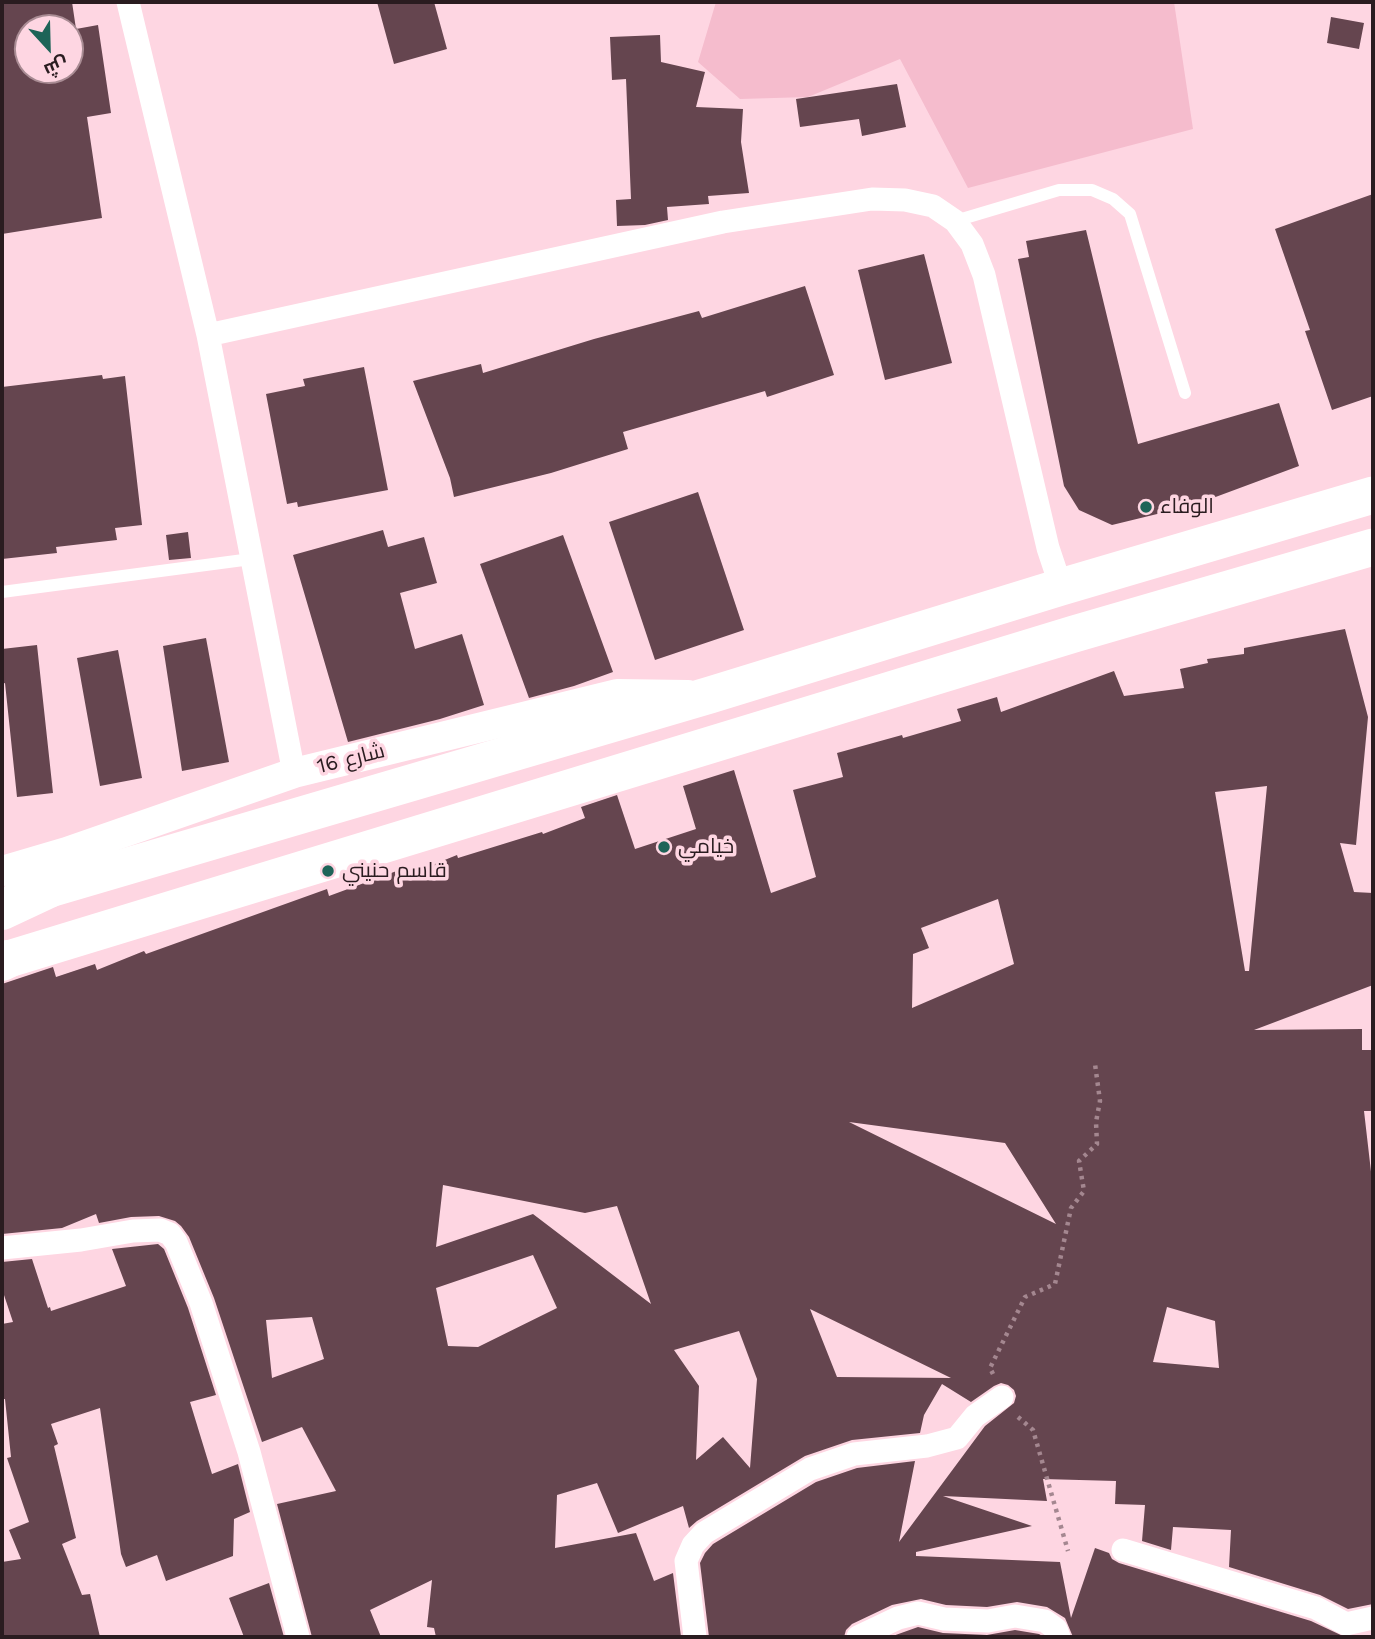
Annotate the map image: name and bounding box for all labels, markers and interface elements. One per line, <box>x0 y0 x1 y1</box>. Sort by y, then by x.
north arrow <box>14 14 84 84</box>
text: ش <box>41 52 72 82</box>
place label: الوفاء <box>1160 494 1214 520</box>
marker: الوفاء <box>1138 499 1154 515</box>
street label: شارع 16 <box>315 738 387 780</box>
place label: خيامي <box>678 834 734 860</box>
marker: خيامي <box>656 839 672 855</box>
place label: قاسم حنيني <box>342 858 447 884</box>
marker: قاسم حنيني <box>320 863 336 879</box>

